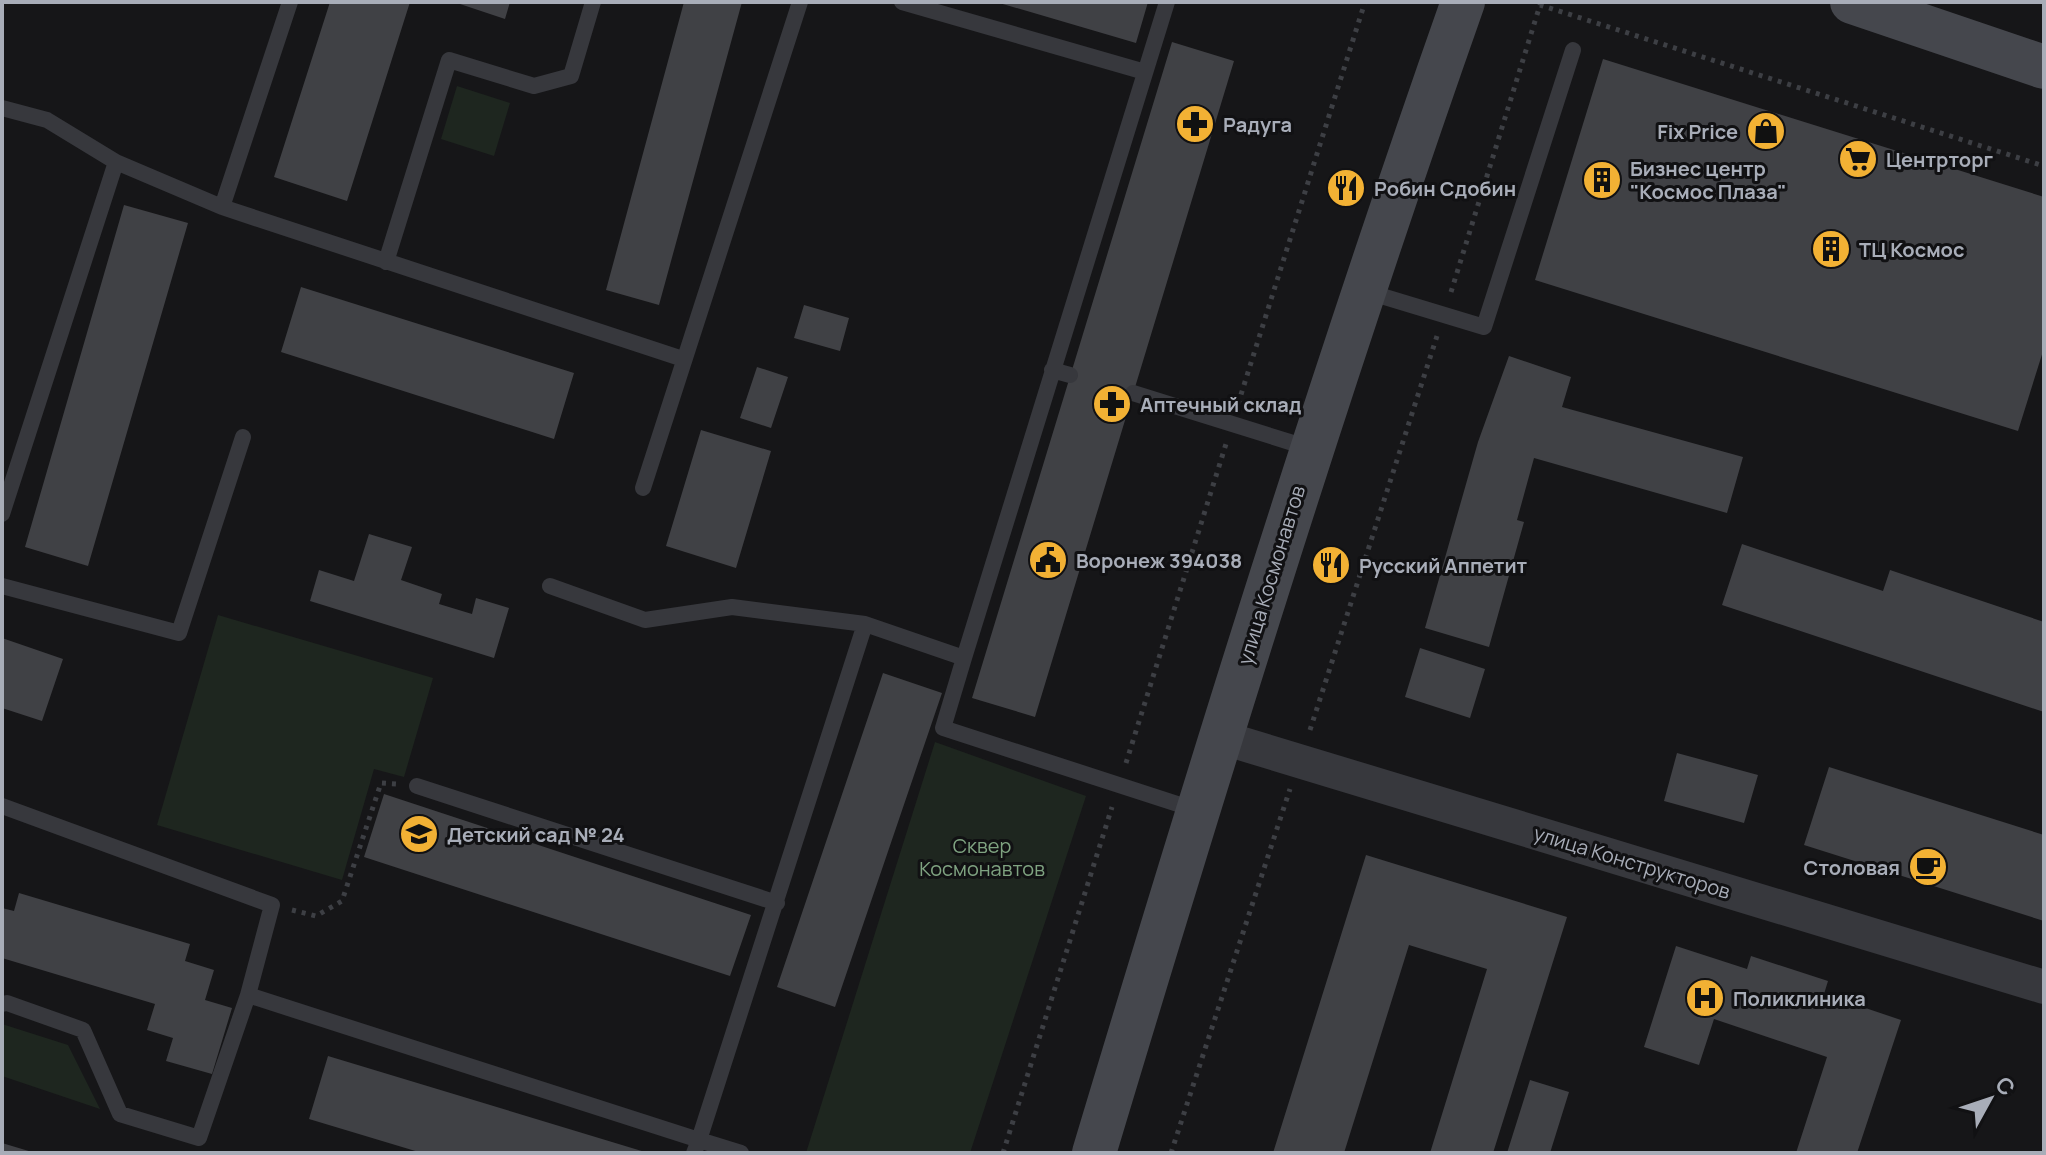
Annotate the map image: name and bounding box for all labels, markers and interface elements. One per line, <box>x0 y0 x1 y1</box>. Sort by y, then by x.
pharmacy icon: Радуга <box>1174 103 1216 145</box>
shop icon: Fix Price <box>1745 110 1787 152</box>
place label: Радуга <box>1223 111 1292 138</box>
place label: Fix Price <box>1657 118 1738 145</box>
supermarket icon: Центрторг <box>1837 138 1879 180</box>
place label: Центрторг <box>1886 146 1994 173</box>
place label: Бизнес центр "Космос Плаза" <box>1630 155 1787 205</box>
building icon: Бизнес центр "Космос Плаза" <box>1581 159 1623 201</box>
restaurant icon: Робин Сдобин <box>1325 167 1367 209</box>
place label: Робин Сдобин <box>1374 175 1516 202</box>
building icon: ТЦ Космос <box>1810 228 1852 270</box>
place label: ТЦ Космос <box>1859 236 1965 263</box>
pharmacy icon: Аптечный склад <box>1091 383 1133 425</box>
place label: Аптечный склад <box>1140 391 1302 418</box>
street label: улица Космонавтов <box>1231 482 1311 668</box>
public building icon: Воронеж 394038 <box>1027 539 1069 581</box>
restaurant icon: Русский Аппетит <box>1310 544 1352 586</box>
place label: Воронеж 394038 <box>1076 547 1242 574</box>
place label: Русский Аппетит <box>1359 552 1528 579</box>
school or university icon: Детский сад № 24 <box>398 813 440 855</box>
street label: улица Конструкторов <box>1530 819 1734 905</box>
place label: Детский сад № 24 <box>447 821 625 848</box>
park label: Сквер Космонавтов <box>919 832 1045 882</box>
cafe icon: Столовая <box>1907 846 1949 888</box>
place label: Столовая <box>1804 854 1900 881</box>
hospital icon: Поликлиника <box>1684 977 1726 1019</box>
place label: Поликлиника <box>1733 985 1866 1012</box>
north arrow <box>1950 1059 2030 1139</box>
text: С <box>1989 1070 2022 1102</box>

